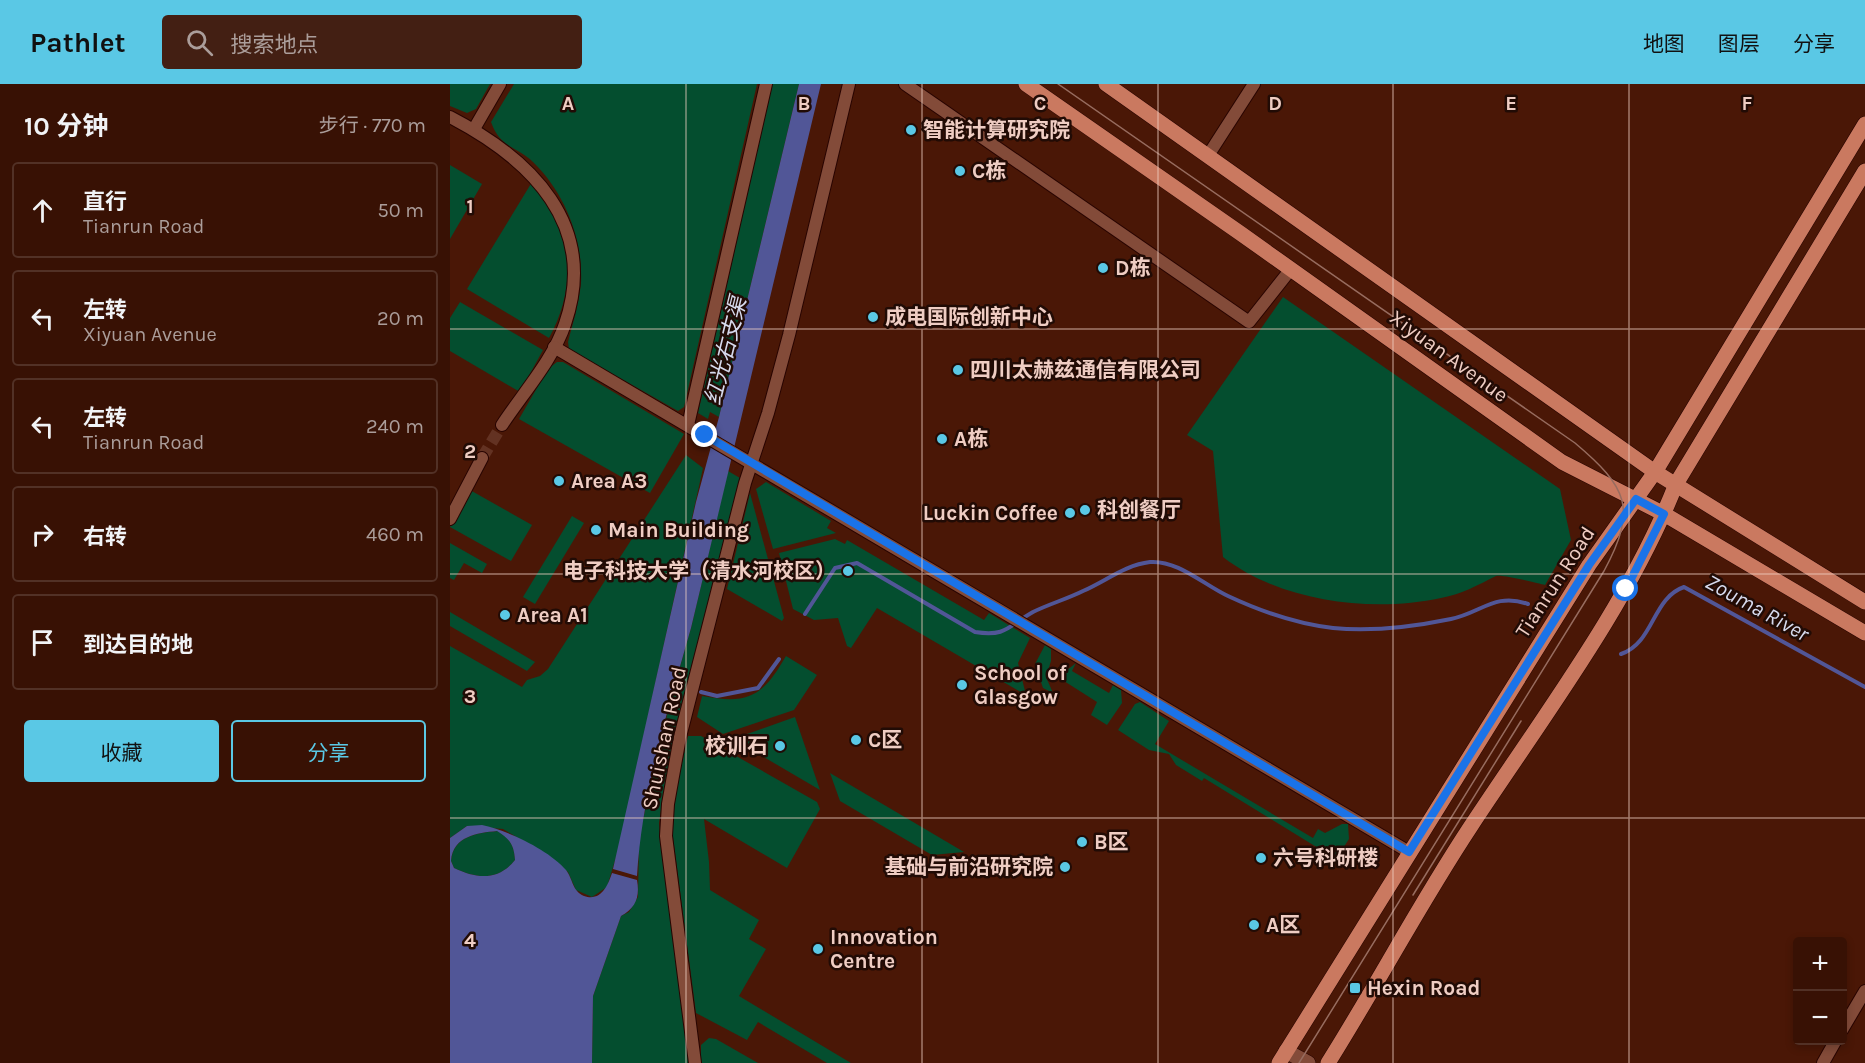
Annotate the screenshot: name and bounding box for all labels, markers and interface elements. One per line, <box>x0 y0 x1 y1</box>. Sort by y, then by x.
search box <box>162 15 582 69</box>
text: Pathlet <box>30 26 126 59</box>
icon: search <box>183 26 216 59</box>
text: 搜索地点 <box>231 32 319 58</box>
text: 地图 <box>1643 32 1685 56</box>
text: 图层 <box>1718 32 1760 56</box>
text: 分享 <box>1793 32 1835 56</box>
text: A <box>562 92 575 115</box>
text: B <box>798 92 810 115</box>
text: C <box>1034 92 1046 115</box>
text: D <box>1268 92 1282 115</box>
text: E <box>1505 92 1517 115</box>
text: F <box>1742 92 1753 115</box>
text: 10 分钟 <box>24 111 108 142</box>
text: 步行 · 770 m <box>319 114 426 137</box>
place label: 智能计算研究院 <box>923 118 1070 142</box>
marker: 智能计算研究院 <box>904 123 918 137</box>
place label: C栋 <box>972 159 1006 183</box>
marker: C栋 <box>953 164 967 178</box>
text: 直行 <box>83 189 127 215</box>
icon: ahead <box>26 194 59 227</box>
text: 1 <box>466 195 474 218</box>
text: 50 m <box>377 199 424 222</box>
text: Tianrun Road <box>83 215 204 238</box>
place label: D栋 <box>1115 256 1150 280</box>
marker: D栋 <box>1096 261 1110 275</box>
water label: 红光右支渠 <box>700 292 753 408</box>
text: 左转 <box>83 297 127 323</box>
icon: left <box>26 302 59 335</box>
place label: 成电国际创新中心 <box>885 305 1053 329</box>
street label: Xiyuan Avenue <box>1385 305 1513 407</box>
text: 20 m <box>377 307 424 330</box>
marker: 成电国际创新中心 <box>866 310 880 324</box>
text: Xiyuan Avenue <box>83 323 217 346</box>
place label: 四川太赫兹通信有限公司 <box>970 358 1201 382</box>
marker: 四川太赫兹通信有限公司 <box>951 363 965 377</box>
text: 左转 <box>83 405 127 431</box>
icon: left <box>26 410 59 443</box>
text: 240 m <box>366 415 424 438</box>
route end <box>691 421 717 447</box>
place label: A栋 <box>954 427 988 451</box>
text: Tianrun Road <box>83 431 204 454</box>
marker: A栋 <box>935 432 949 446</box>
text: 2 <box>464 440 476 463</box>
place label: Area A3 <box>571 469 647 493</box>
marker: Area A3 <box>552 474 566 488</box>
place label: 科创餐厅 <box>1097 498 1181 522</box>
place label: Luckin Coffee <box>923 501 1058 525</box>
marker: 科创餐厅 <box>1078 503 1092 517</box>
marker: Luckin Coffee <box>1063 506 1077 520</box>
icon: right <box>26 518 59 551</box>
place label: Main Building <box>608 518 749 542</box>
street label: Tianrun Road <box>1510 522 1600 642</box>
text: 460 m <box>366 523 424 546</box>
marker: Main Building <box>589 523 603 537</box>
text: 右转 <box>83 524 127 550</box>
place label: 电子科技大学（清水河校区） <box>563 559 836 583</box>
marker: 电子科技大学（清水河校区） <box>841 564 855 578</box>
water label: Zouma River <box>1701 569 1815 648</box>
route start <box>1612 575 1638 601</box>
place label: Area A1 <box>517 603 588 627</box>
marker: Area A1 <box>498 608 512 622</box>
icon: arrive <box>26 626 59 659</box>
text: 到达目的地 <box>83 632 193 658</box>
place label: School of Glasgow <box>974 661 1067 709</box>
street label: Shuishan Road <box>637 664 691 812</box>
marker: School of Glasgow <box>955 678 969 692</box>
text: 3 <box>464 685 476 708</box>
button: 收藏 <box>24 720 219 782</box>
button: 分享 <box>231 720 426 782</box>
place label: C区 <box>868 728 902 752</box>
marker: C区 <box>849 733 863 747</box>
place label: 校训石 <box>705 734 768 758</box>
marker: 校训石 <box>773 739 787 753</box>
place label: B区 <box>1094 830 1129 854</box>
marker: B区 <box>1075 835 1089 849</box>
place label: 六号科研楼 <box>1273 846 1378 870</box>
marker: 六号科研楼 <box>1254 851 1268 865</box>
place label: 基础与前沿研究院 <box>885 855 1053 879</box>
marker: 基础与前沿研究院 <box>1058 860 1072 874</box>
place label: A区 <box>1266 913 1300 937</box>
marker: A区 <box>1247 918 1261 932</box>
place label: Innovation Centre <box>830 925 938 973</box>
text: 4 <box>464 929 476 952</box>
map controls <box>1793 937 1847 1045</box>
button: + <box>1793 937 1847 991</box>
marker: Innovation Centre <box>811 942 825 956</box>
place label: Hexin Road <box>1367 976 1480 1000</box>
marker: Hexin Road <box>1348 981 1362 995</box>
button: − <box>1793 991 1847 1045</box>

